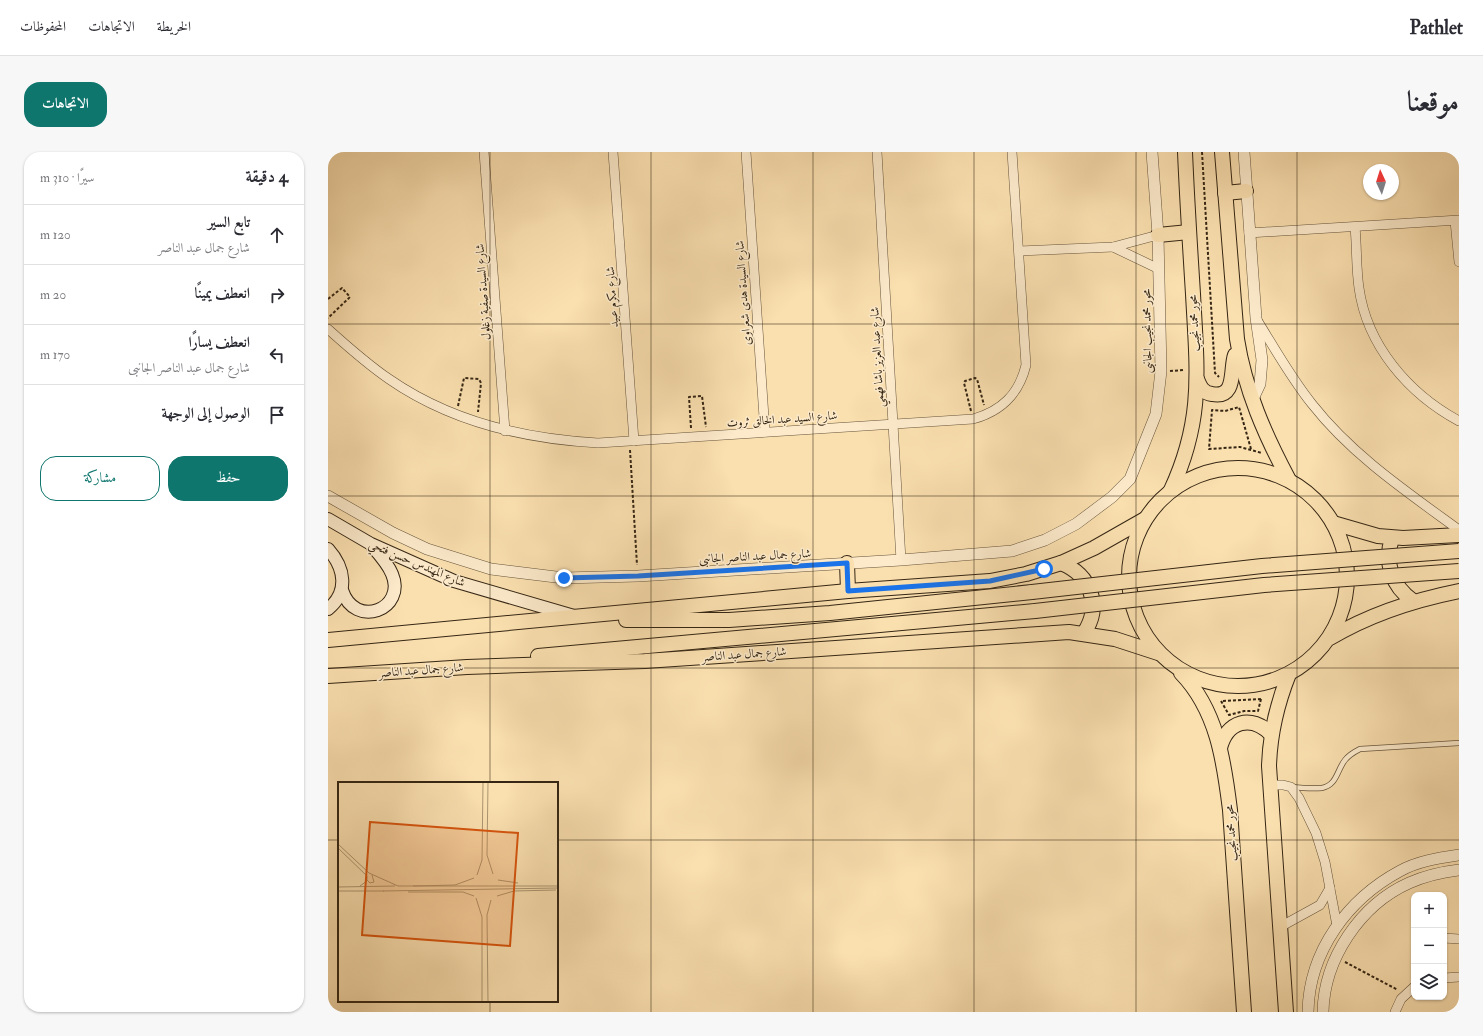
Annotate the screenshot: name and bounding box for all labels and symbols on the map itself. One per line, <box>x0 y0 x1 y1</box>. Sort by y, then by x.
north arrow <box>1363 164 1399 200</box>
street label: شارع السيدة هدى شعراوى <box>732 240 758 346</box>
street label: شارع السيدة صفية زغلول <box>473 243 497 341</box>
street label: شارع مكرم عبيد <box>603 266 625 328</box>
street label: محور محمد نجيب الجانبى <box>1139 288 1157 373</box>
street label: محور محمد نجيب <box>1185 293 1203 352</box>
street label: شارع عبد العزيز باشا فهمي <box>867 306 892 408</box>
street label: شارع السيد عبد الخالق ثروت <box>726 408 838 434</box>
street label: شارع المهندس حسن فتحي <box>365 536 467 594</box>
street label: شارع جمال عبد الناصر الجانبى <box>698 546 812 570</box>
route start <box>1035 560 1053 578</box>
route end <box>555 569 573 587</box>
street label: شارع جمال عبد الناصر <box>699 644 787 668</box>
street label: شارع جمال عبد الناصر <box>376 660 464 684</box>
inset map <box>338 782 558 1002</box>
street label: محور محمد نجيب <box>1222 803 1241 862</box>

